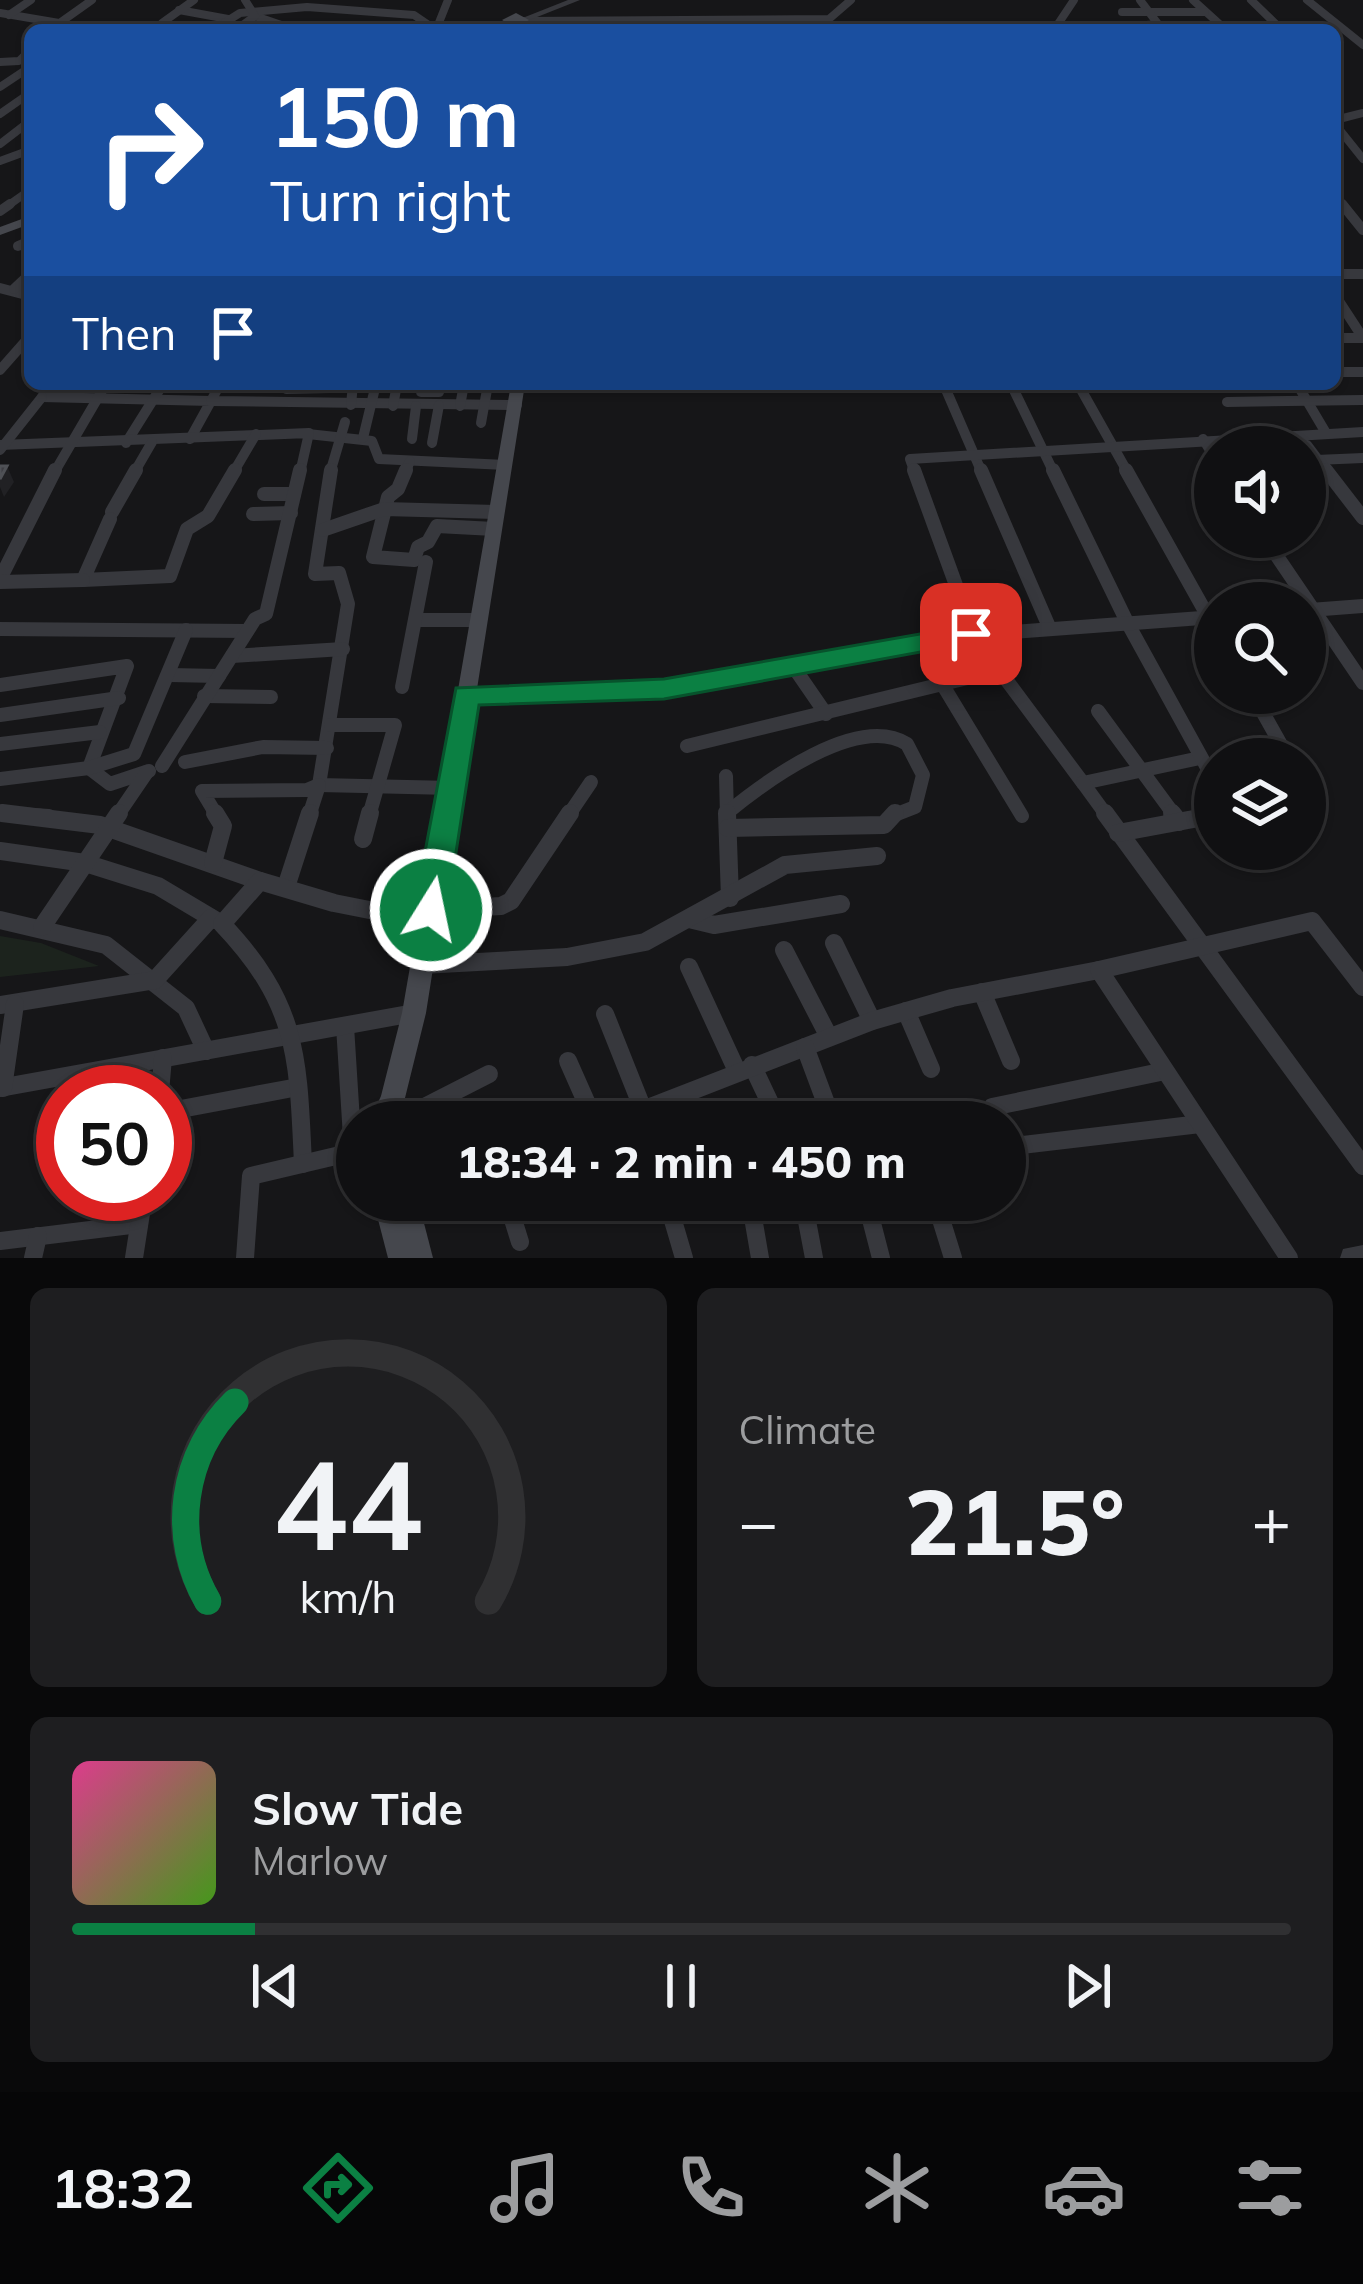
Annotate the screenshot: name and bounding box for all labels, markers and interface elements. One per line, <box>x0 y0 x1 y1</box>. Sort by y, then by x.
text: 150 m <box>270 63 520 168</box>
icon: right <box>72 72 228 228</box>
text: Turn right <box>270 167 511 235</box>
icon: arrive <box>200 300 266 366</box>
text: Then <box>72 305 176 361</box>
map controls <box>1194 426 1326 870</box>
button: sound <box>1194 426 1326 558</box>
button: search <box>1194 582 1326 714</box>
pin <box>920 583 1022 685</box>
icon: arrive <box>938 601 1004 667</box>
button: layers <box>1194 738 1326 870</box>
position arrow <box>368 847 494 973</box>
speed limit sign: 50 <box>36 1065 192 1221</box>
text: 18:34 · 2 min · 450 m <box>456 1133 906 1189</box>
text: Climate <box>739 1405 876 1454</box>
text: 44 <box>273 1425 423 1581</box>
text: 21.5° <box>905 1465 1125 1578</box>
text: − <box>739 1480 778 1563</box>
text: + <box>1251 1480 1291 1563</box>
text: km/h <box>300 1569 397 1623</box>
text: Slow Tide <box>252 1780 463 1836</box>
text: Marlow <box>252 1836 388 1885</box>
icon: previous <box>242 1953 308 2019</box>
icon: pause <box>648 1953 714 2019</box>
icon: next <box>1055 1953 1121 2019</box>
icon: directions <box>296 2146 380 2230</box>
icon: music <box>483 2146 567 2230</box>
icon: phone <box>669 2146 753 2230</box>
icon: climate <box>855 2146 939 2230</box>
icon: car <box>1042 2146 1126 2230</box>
icon: filters <box>1228 2146 1312 2230</box>
text: 18:32 <box>51 2154 194 2222</box>

